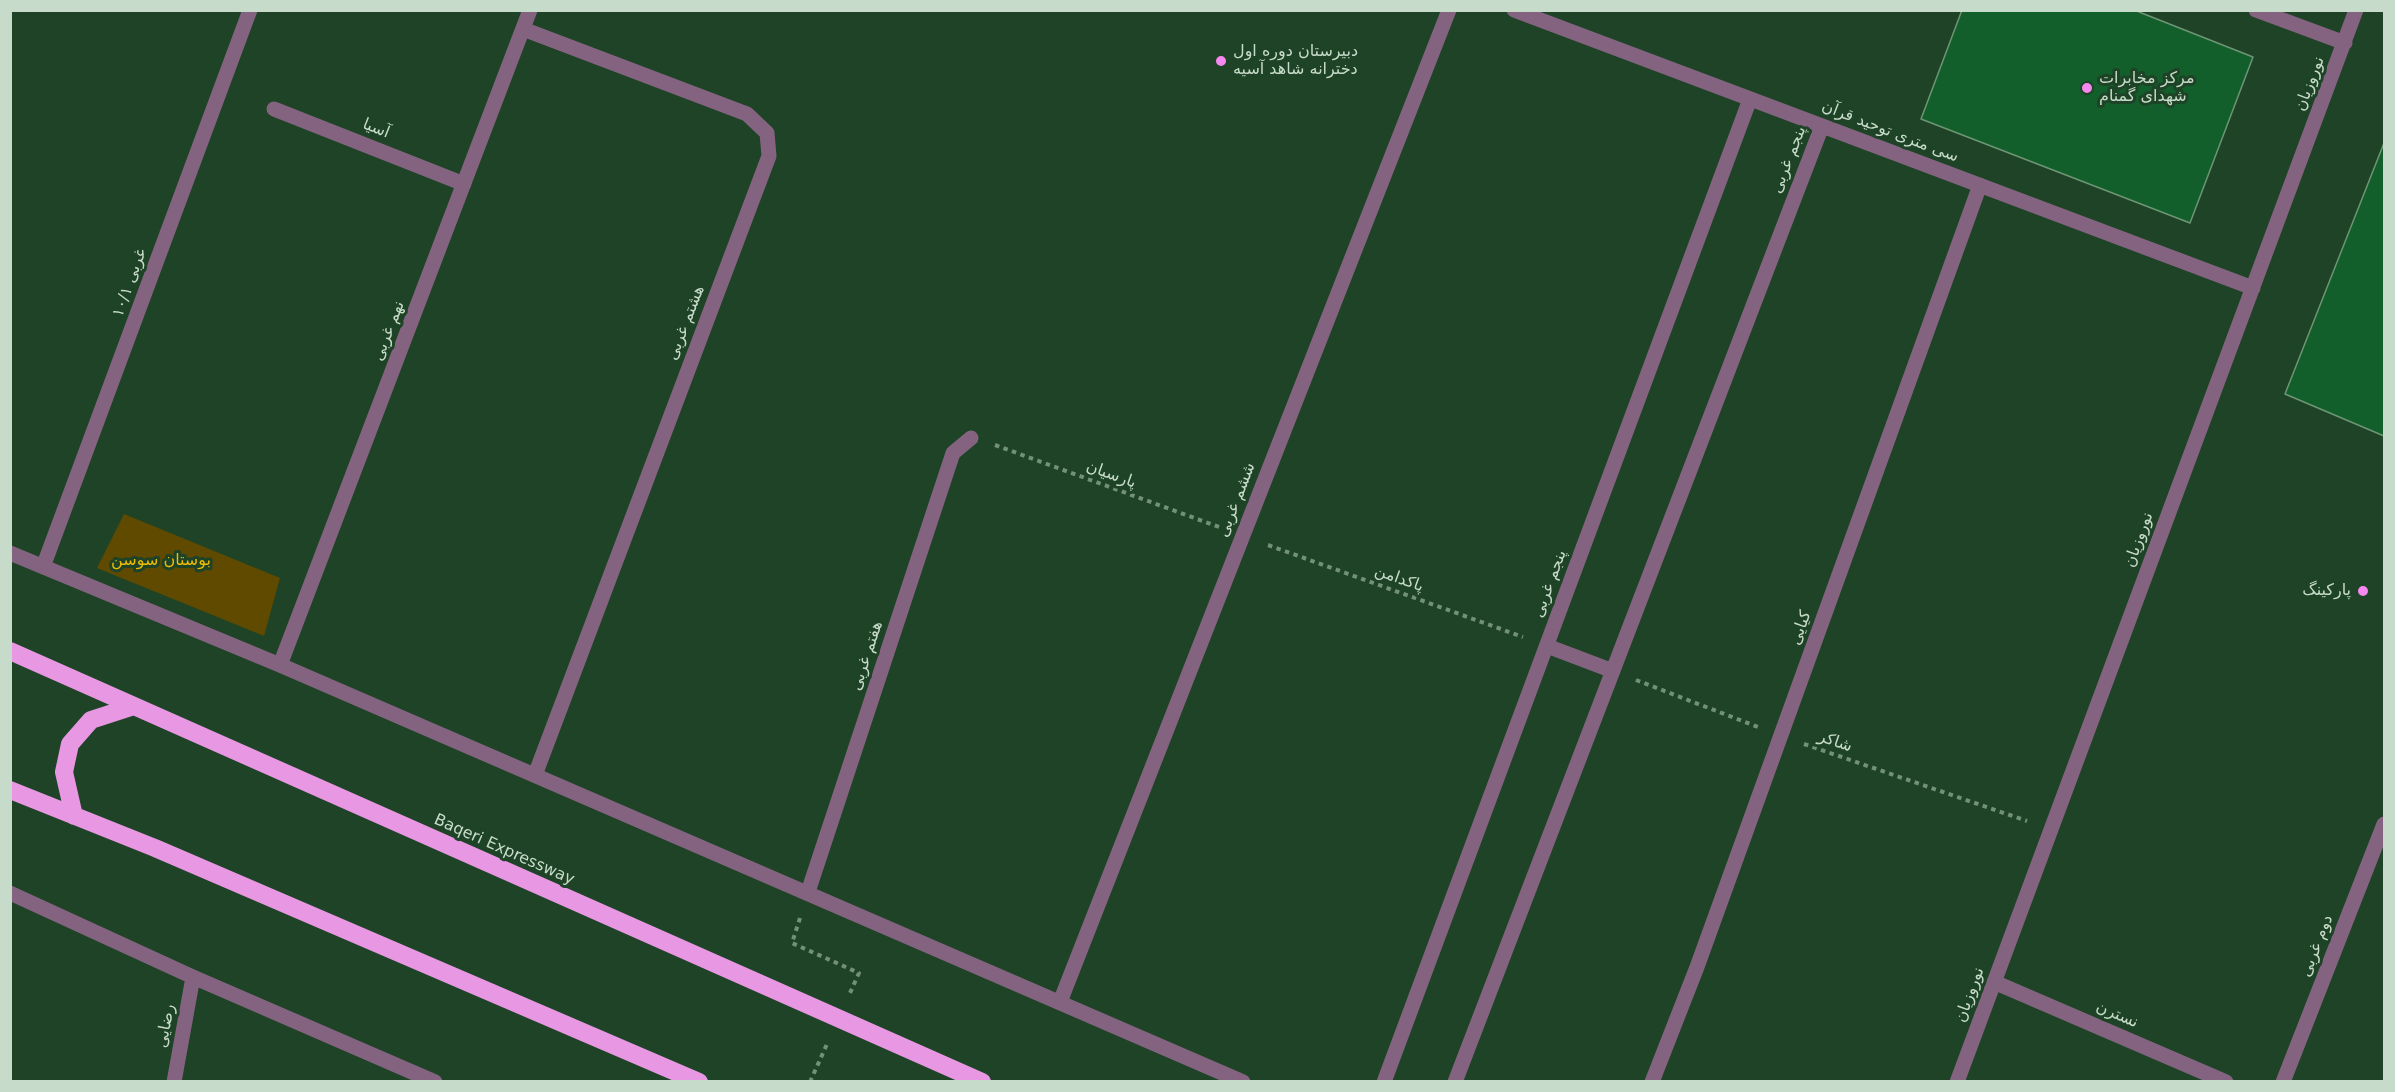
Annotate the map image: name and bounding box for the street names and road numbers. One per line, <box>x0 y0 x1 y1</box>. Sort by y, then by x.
street label: نوروزیان <box>2291 54 2329 114</box>
street label: سی متری توحید قرآن <box>1819 97 1961 167</box>
street label: آسیا <box>360 115 392 143</box>
street label: پنجم غربی <box>1767 124 1811 196</box>
street label: ۱۰/۱ غربی <box>109 246 151 320</box>
street label: هشتم غربی <box>663 283 709 363</box>
street label: نهم غربی <box>369 298 409 364</box>
street label: پارسیان <box>1083 457 1139 493</box>
street label: ششم غربی <box>1214 460 1260 540</box>
street label: نوروزیان <box>2120 510 2158 570</box>
street label: پنجم غربی <box>1529 548 1571 620</box>
street label: پاکدامن <box>1372 561 1426 597</box>
street label: کیایی <box>1786 608 1816 648</box>
street label: هفتم غربی <box>847 619 887 693</box>
street label: شاکر <box>1815 727 1855 757</box>
street label: Baqeri Expressway <box>431 810 577 890</box>
street label: دوم غربی <box>2296 912 2338 980</box>
street label: نوروزیان <box>1951 965 1989 1025</box>
street label: نسترن <box>2093 998 2141 1032</box>
street label: رضایی <box>152 1003 180 1049</box>

